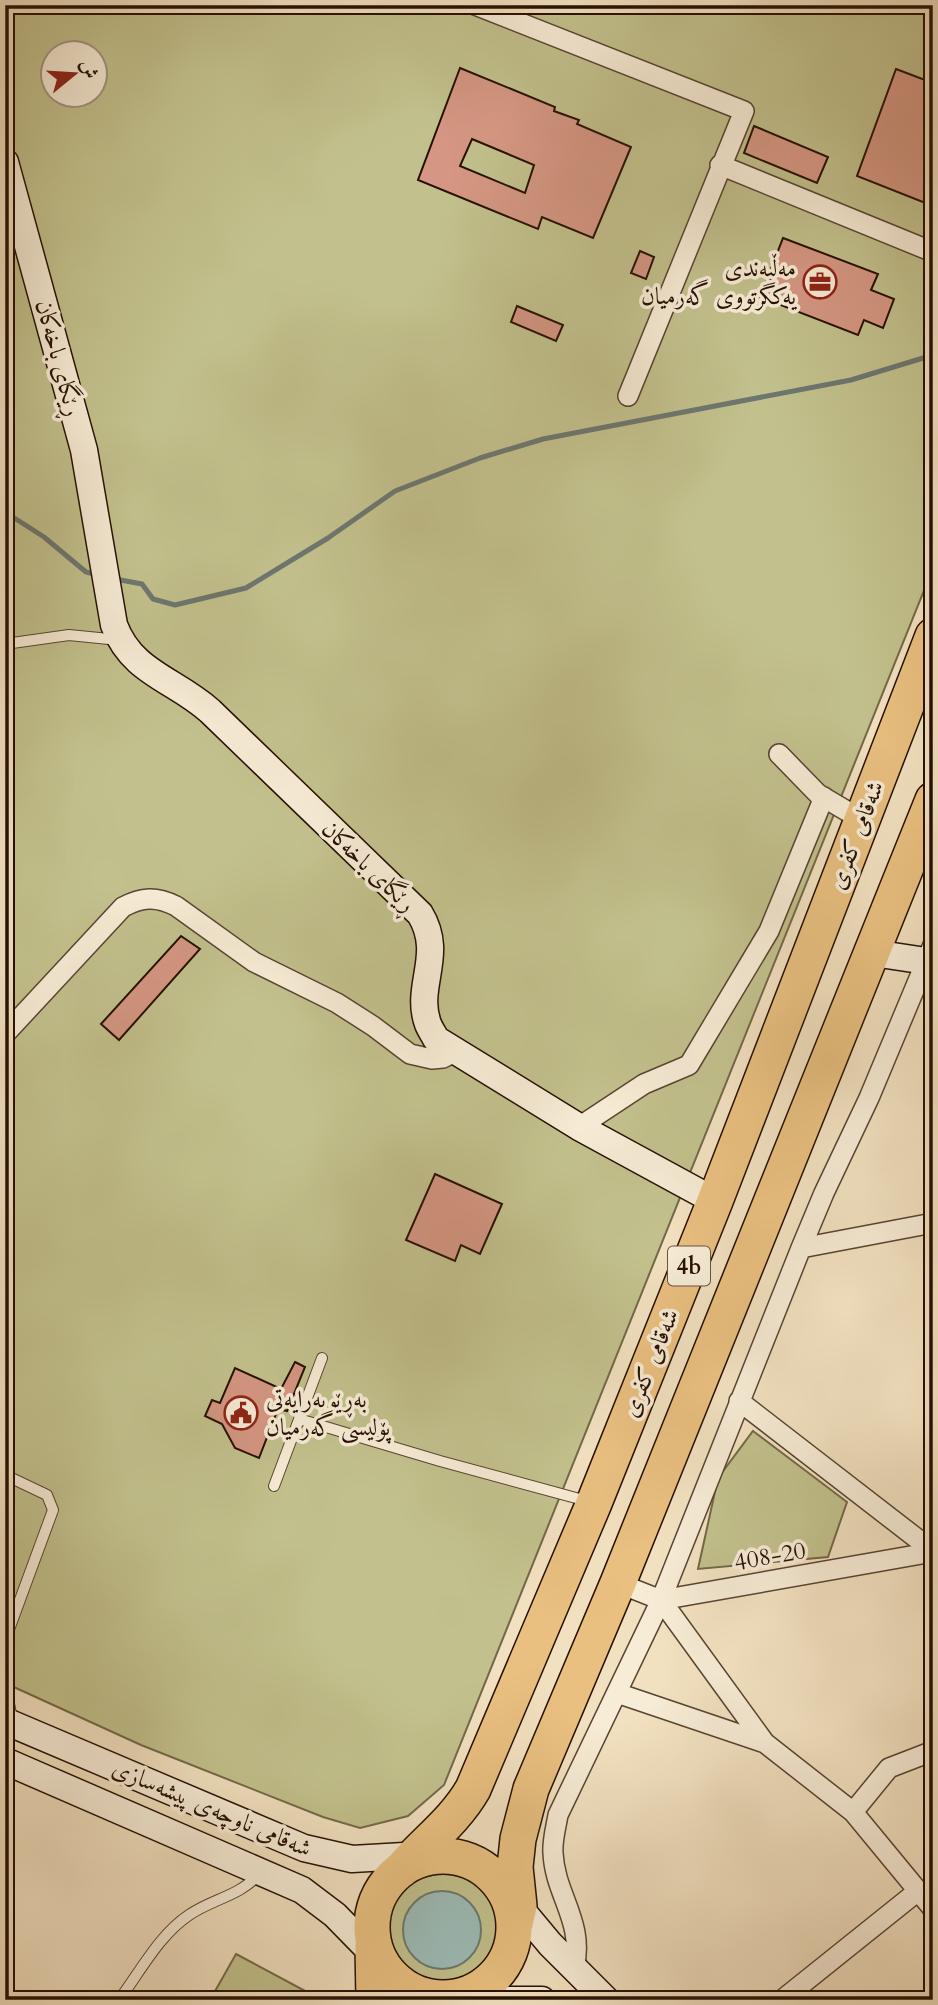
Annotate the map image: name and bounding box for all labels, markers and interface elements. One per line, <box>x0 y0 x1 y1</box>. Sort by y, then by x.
north arrow <box>38 38 108 108</box>
text: ش <box>74 56 104 82</box>
place label: مەڵبەندی یەکگرتووی گەرمیان <box>641 252 797 313</box>
office icon: مەڵبەندی یەکگرتووی گەرمیان <box>801 263 839 301</box>
street label: ڕێگای باخەکان <box>25 296 90 420</box>
street label: شەقامی کفری <box>821 776 892 894</box>
street label: ڕێگای باخەکان <box>313 813 423 921</box>
road number: 4b <box>668 1246 710 1286</box>
street label: شەقامی کفری <box>614 1304 687 1422</box>
place label: بەڕێوبەرایەتی پۆلیسی گەرمیان <box>266 1383 392 1444</box>
public building icon: بەڕێوبەرایەتی پۆلیسی گەرمیان <box>222 1394 260 1432</box>
street label: 408-20 <box>732 1534 808 1579</box>
street label: شەقامی ناوچەی پیشەسازی <box>107 1752 317 1865</box>

